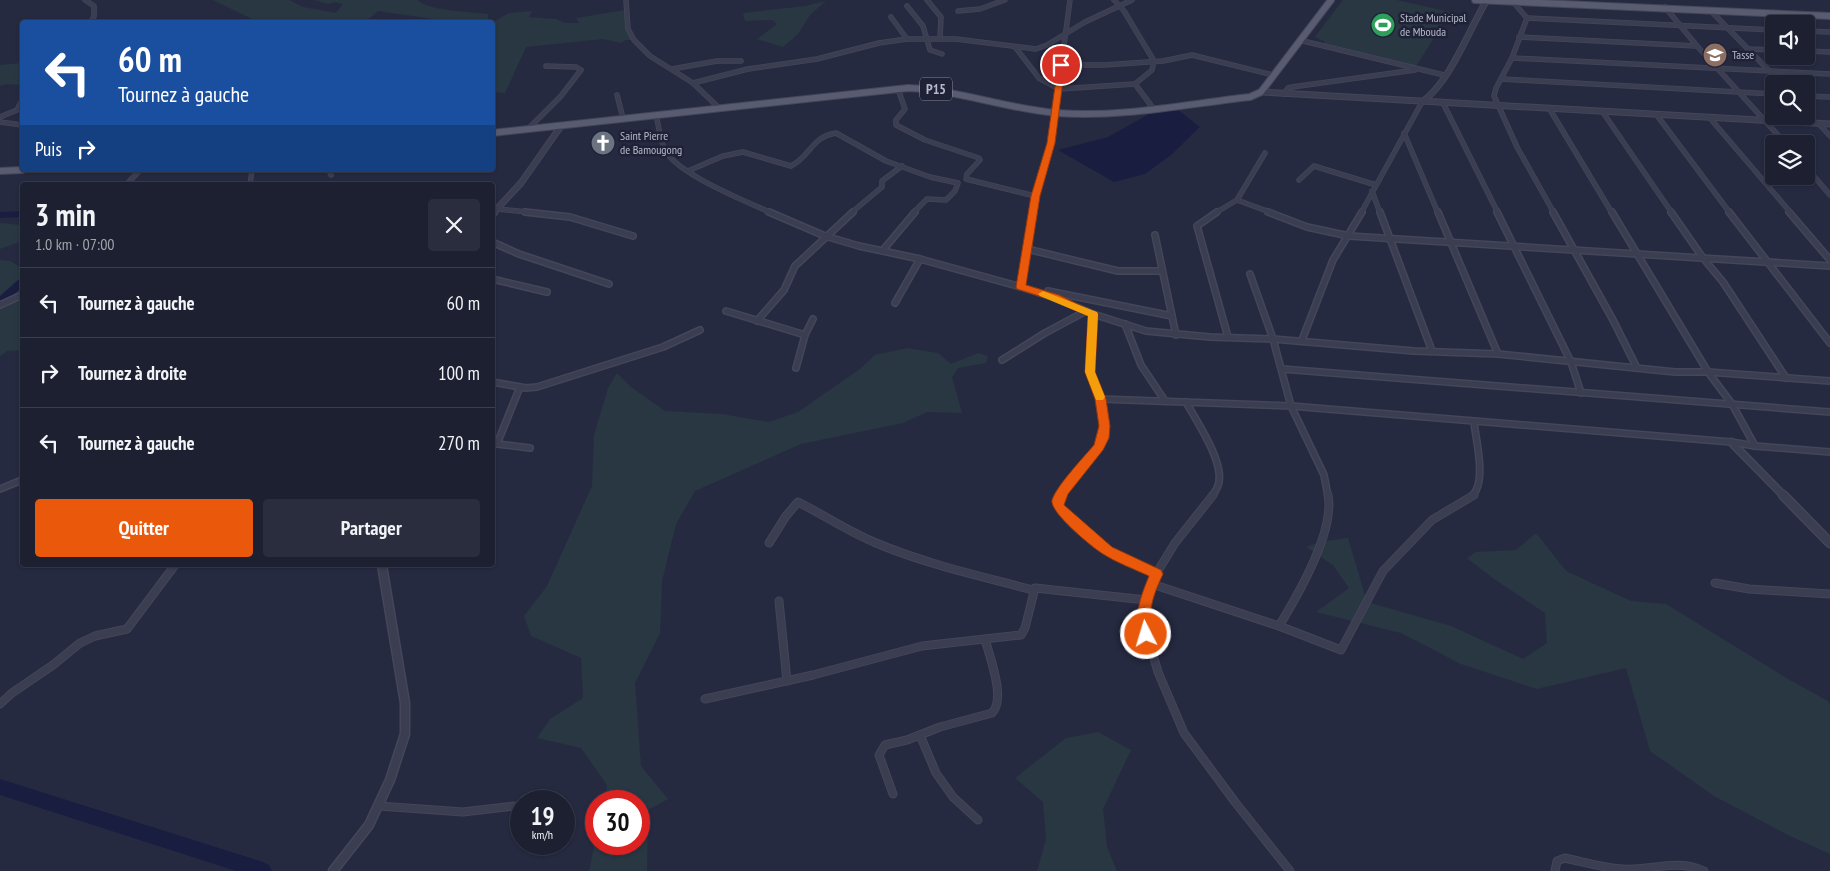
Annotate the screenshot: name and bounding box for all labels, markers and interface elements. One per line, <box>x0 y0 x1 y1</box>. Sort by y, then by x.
place label: Stade Municipal de Mbouda <box>1400 10 1467 39</box>
sports icon: Stade Municipal de Mbouda <box>1370 12 1396 38</box>
map controls <box>1765 15 1815 185</box>
button: sound <box>1765 15 1815 65</box>
text: 60 m <box>118 36 182 82</box>
icon: left <box>35 40 100 105</box>
school or university icon: Tasse <box>1702 42 1728 68</box>
pin <box>1040 44 1082 86</box>
place label: Tasse <box>1732 47 1754 62</box>
icon: arrive <box>1047 51 1075 79</box>
button: search <box>1765 75 1815 125</box>
road number: P15 <box>920 78 952 100</box>
text: Tournez à gauche <box>118 80 249 108</box>
place label: Saint Pierre de Bamougong <box>620 128 682 157</box>
church icon: Saint Pierre de Bamougong <box>590 130 616 156</box>
icon: right <box>72 135 100 163</box>
button: layers <box>1765 135 1815 185</box>
text: Puis <box>35 137 62 161</box>
text: 3 min <box>35 195 96 234</box>
button: close <box>428 199 480 251</box>
text: 1.0 km · 07:00 <box>35 234 115 254</box>
icon: left <box>35 289 63 317</box>
text: Tournez à gauche <box>78 291 195 315</box>
text: 60 m <box>447 291 480 315</box>
icon: right <box>35 359 63 387</box>
text: Tournez à droite <box>78 361 187 385</box>
text: 100 m <box>438 361 480 385</box>
icon: left <box>35 429 63 457</box>
text: Tournez à gauche <box>78 431 195 455</box>
text: 270 m <box>438 431 480 455</box>
button: Quitter <box>35 499 253 557</box>
button: Partager <box>263 499 480 557</box>
position arrow <box>1119 607 1171 659</box>
speed limit sign: 30 <box>585 790 650 855</box>
text: 19 <box>531 800 554 832</box>
text: km/h <box>532 827 553 842</box>

